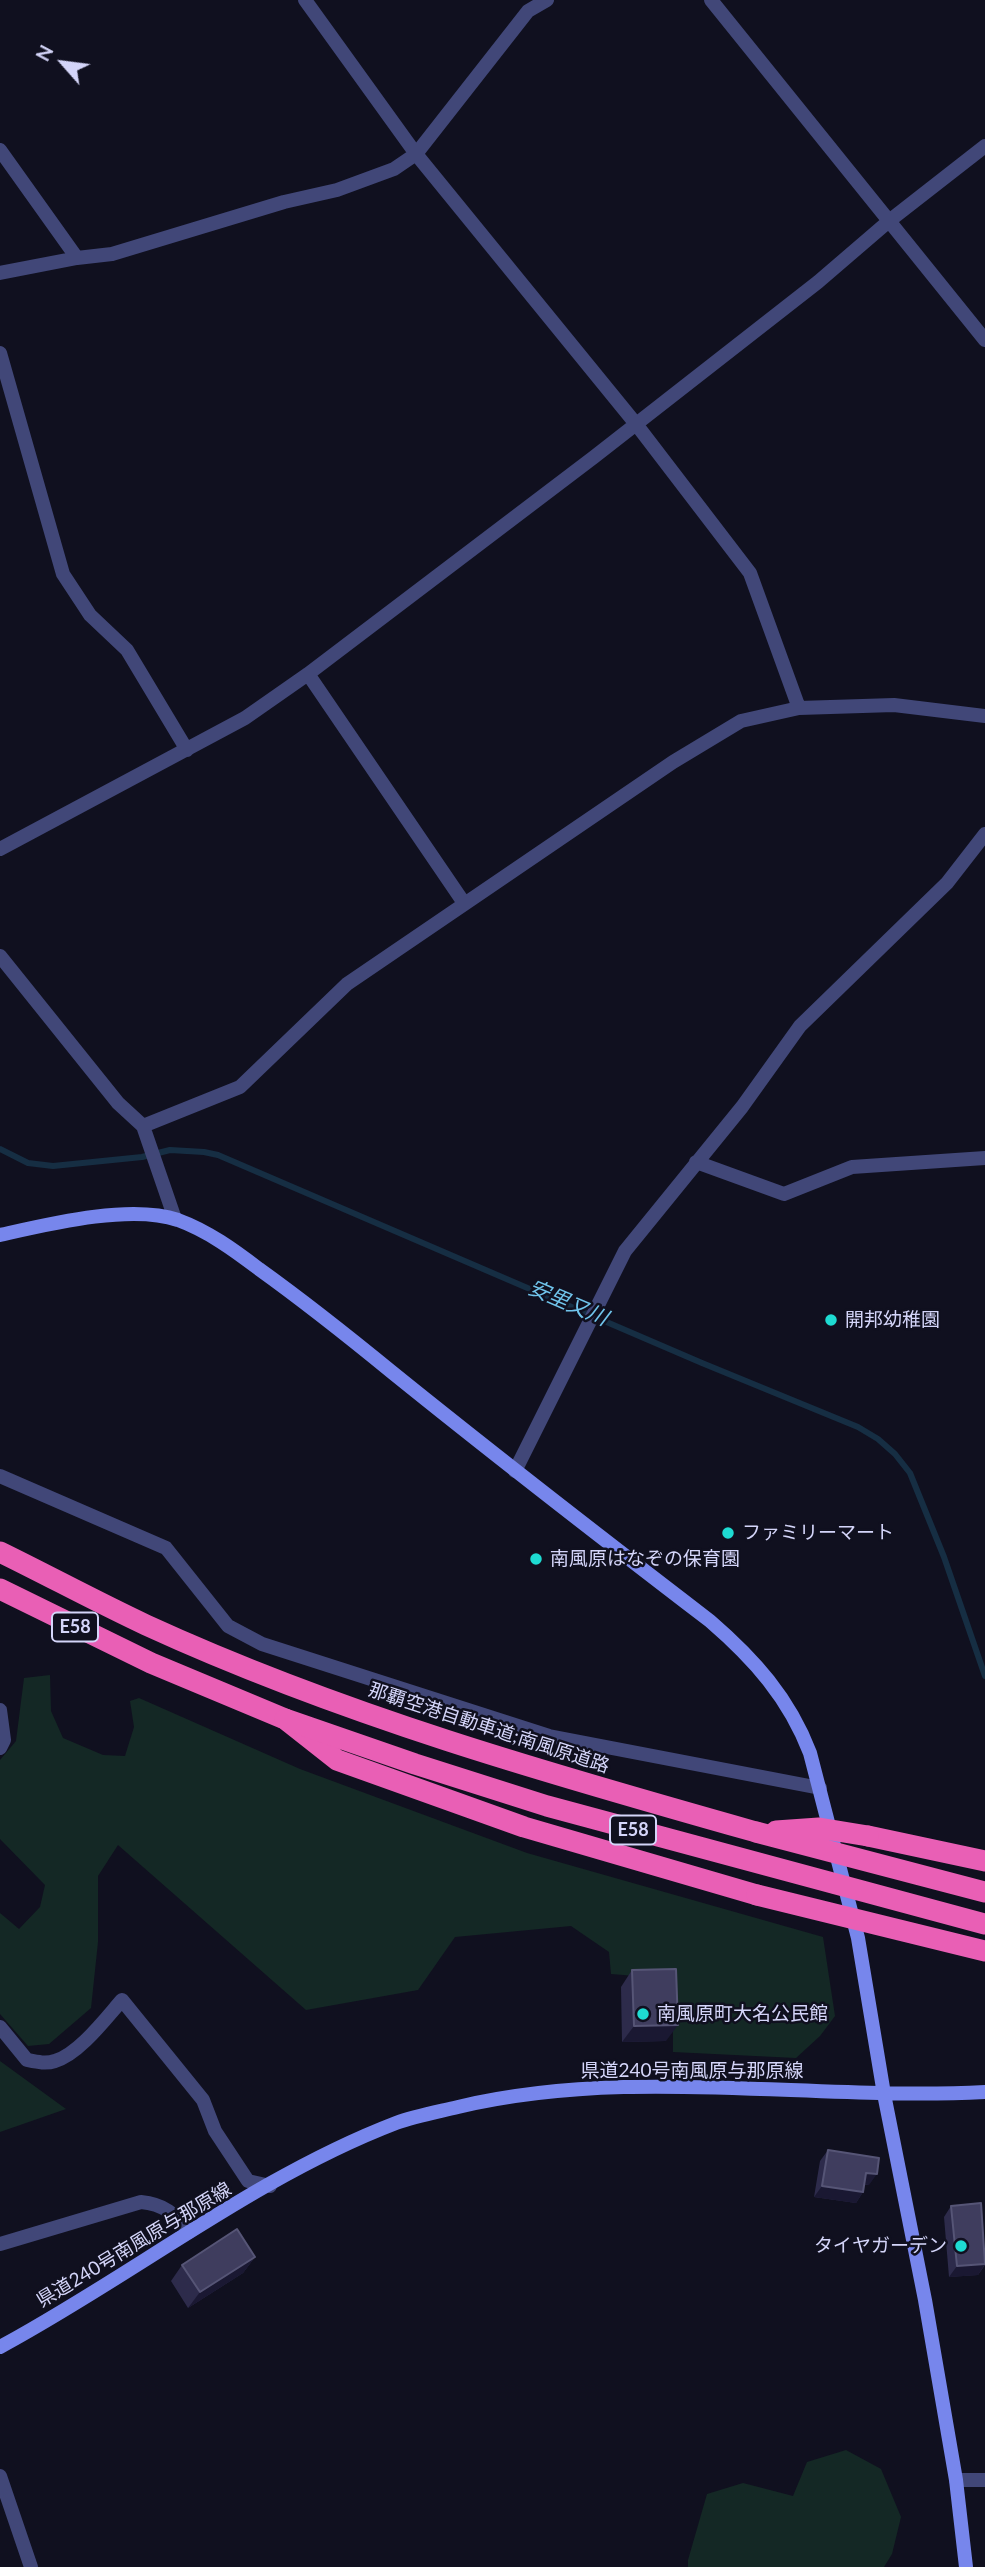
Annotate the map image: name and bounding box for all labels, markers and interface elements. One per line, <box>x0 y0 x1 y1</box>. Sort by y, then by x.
north arrow <box>28 28 98 98</box>
text: N <box>30 41 58 65</box>
water label: 安里又川 <box>524 1275 612 1331</box>
place label: 開邦幼稚園 <box>845 1309 940 1331</box>
marker: 開邦幼稚園 <box>823 1312 839 1328</box>
place label: ファミリーマート <box>742 1522 894 1544</box>
marker: ファミリーマート <box>720 1525 736 1541</box>
place label: 南風原はなぞの保育園 <box>550 1548 740 1570</box>
marker: 南風原はなぞの保育園 <box>528 1551 544 1567</box>
road number: E58 <box>52 1612 98 1642</box>
street label: 那覇空港自動車道;南風原道路 <box>366 1678 612 1778</box>
road number: E58 <box>610 1816 656 1844</box>
place label: 南風原町大名公民館 <box>657 2003 828 2025</box>
marker: 南風原町大名公民館 <box>635 2006 651 2022</box>
street label: 県道240号南風原与那原線 <box>580 2060 804 2082</box>
street label: 県道240号南風原与那原線 <box>33 2178 235 2312</box>
place label: タイヤガーデン <box>814 2235 947 2257</box>
marker: タイヤガーデン <box>953 2238 969 2254</box>

